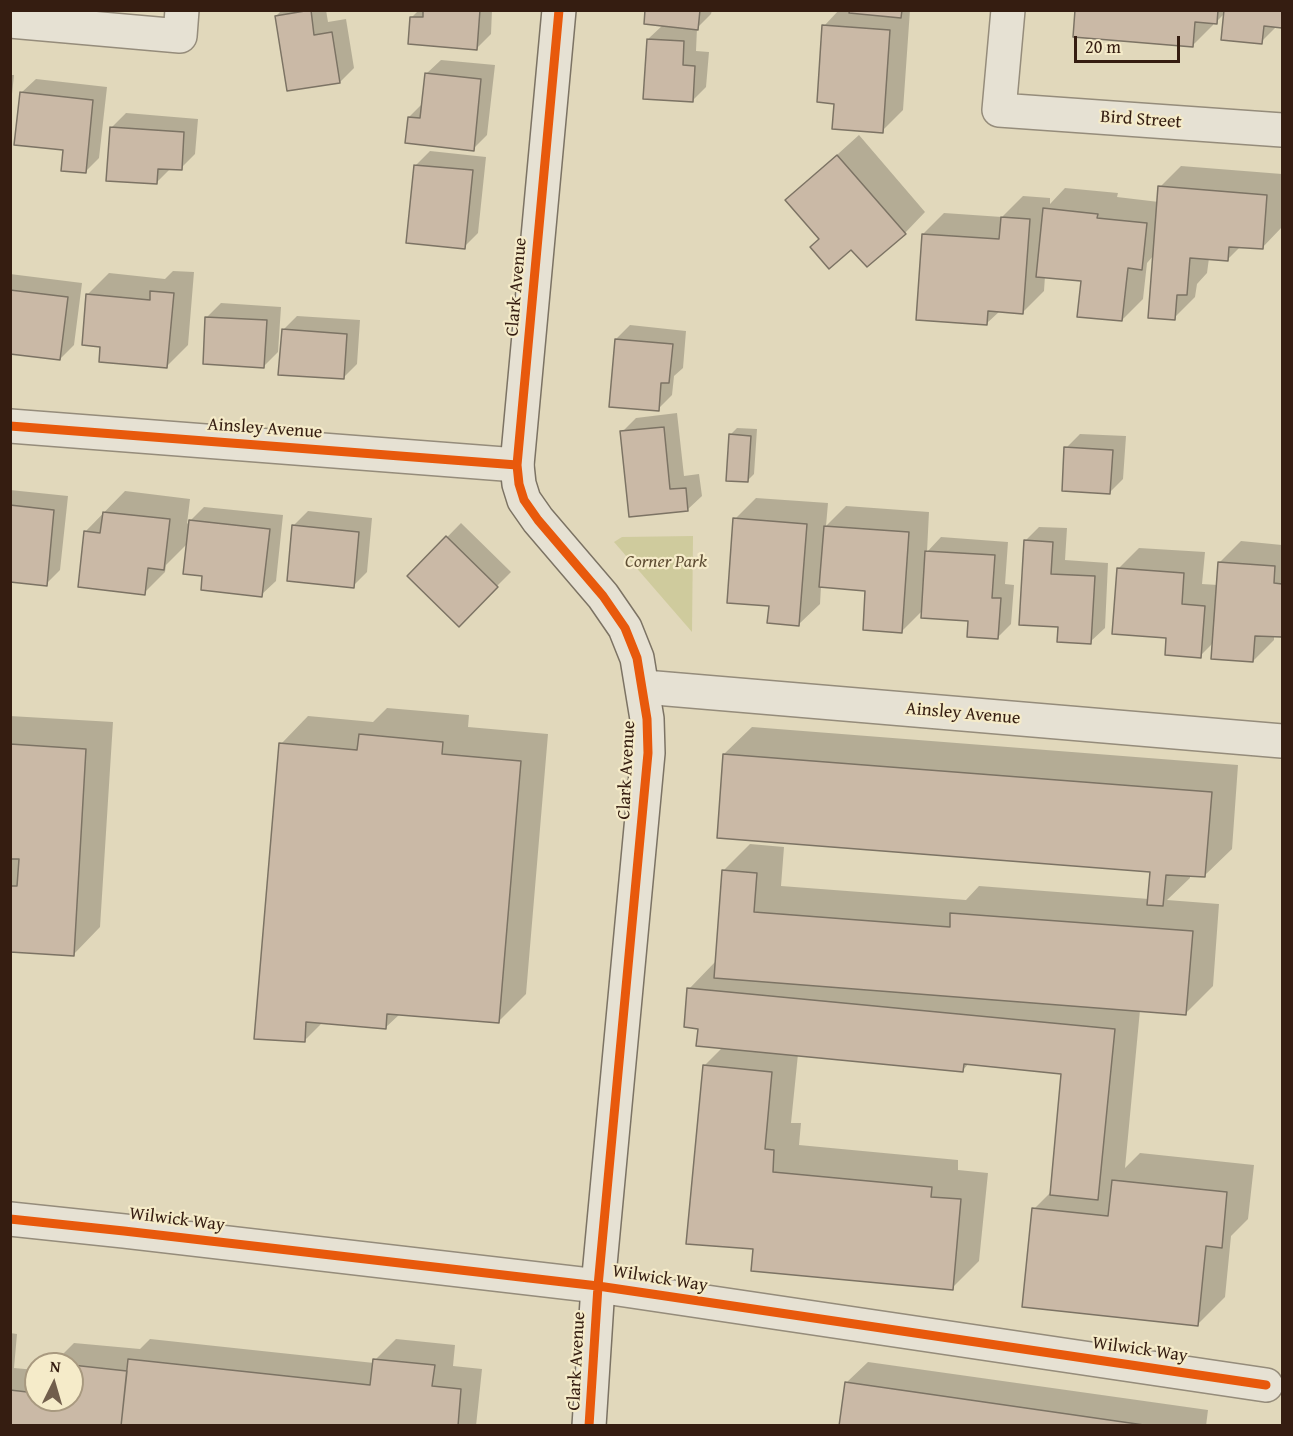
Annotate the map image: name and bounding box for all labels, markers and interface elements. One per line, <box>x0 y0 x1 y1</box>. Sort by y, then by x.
scale bar <box>1077 24 1184 62</box>
text: 20 m <box>1085 33 1121 60</box>
street label: Bird Street <box>1100 106 1182 134</box>
street label: Clark Avenue <box>502 237 532 337</box>
street label: Ainsley Avenue <box>207 414 323 444</box>
park label: Corner Park <box>625 551 707 573</box>
street label: Ainsley Avenue <box>905 698 1021 730</box>
street label: Clark Avenue <box>614 720 640 820</box>
street label: Wilwick Way <box>128 1203 226 1237</box>
street label: Wilwick Way <box>611 1261 709 1297</box>
street label: Clark Avenue <box>564 1311 590 1411</box>
street label: Wilwick Way <box>1091 1333 1189 1367</box>
north arrow <box>24 1352 84 1412</box>
text: N <box>49 1354 62 1378</box>

